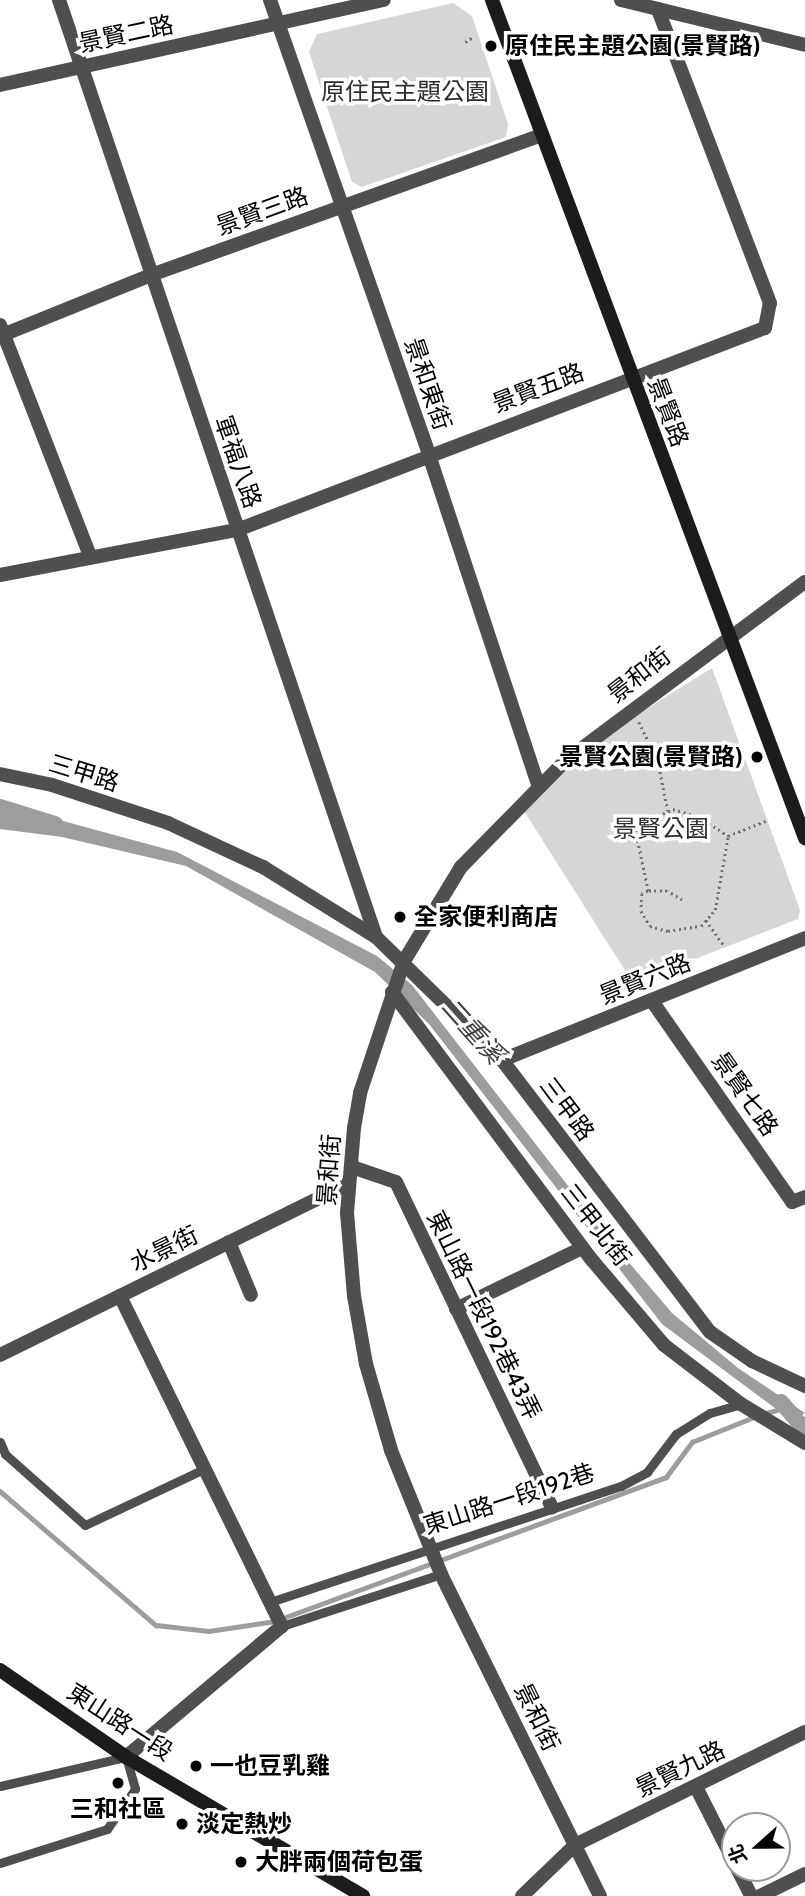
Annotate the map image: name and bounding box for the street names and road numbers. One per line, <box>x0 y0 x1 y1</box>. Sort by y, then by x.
street label: 景賢二路 <box>76 10 176 58</box>
street label: 景賢三路 <box>212 181 312 241</box>
street label: 景和東街 <box>399 334 457 434</box>
street label: 景賢五路 <box>488 357 588 419</box>
street label: 景賢路 <box>642 373 694 451</box>
street label: 軍福八路 <box>209 412 267 512</box>
street label: 景和街 <box>602 641 676 709</box>
street label: 三甲路 <box>45 749 123 797</box>
street label: 景賢六路 <box>595 948 695 1010</box>
street label: 景賢七路 <box>706 1046 784 1142</box>
street label: 三甲路 <box>534 1072 600 1146</box>
street label: 景和街 <box>312 1133 346 1207</box>
street label: 三甲北街 <box>555 1178 637 1272</box>
street label: 東山路一段192巷43弄 <box>421 1206 547 1424</box>
street label: 水景街 <box>125 1220 203 1278</box>
street label: 東山路一段192巷 <box>420 1458 598 1540</box>
street label: 東山路一段 <box>62 1677 178 1767</box>
street label: 景和街 <box>508 1678 566 1756</box>
street label: 景賢九路 <box>631 1735 729 1803</box>

